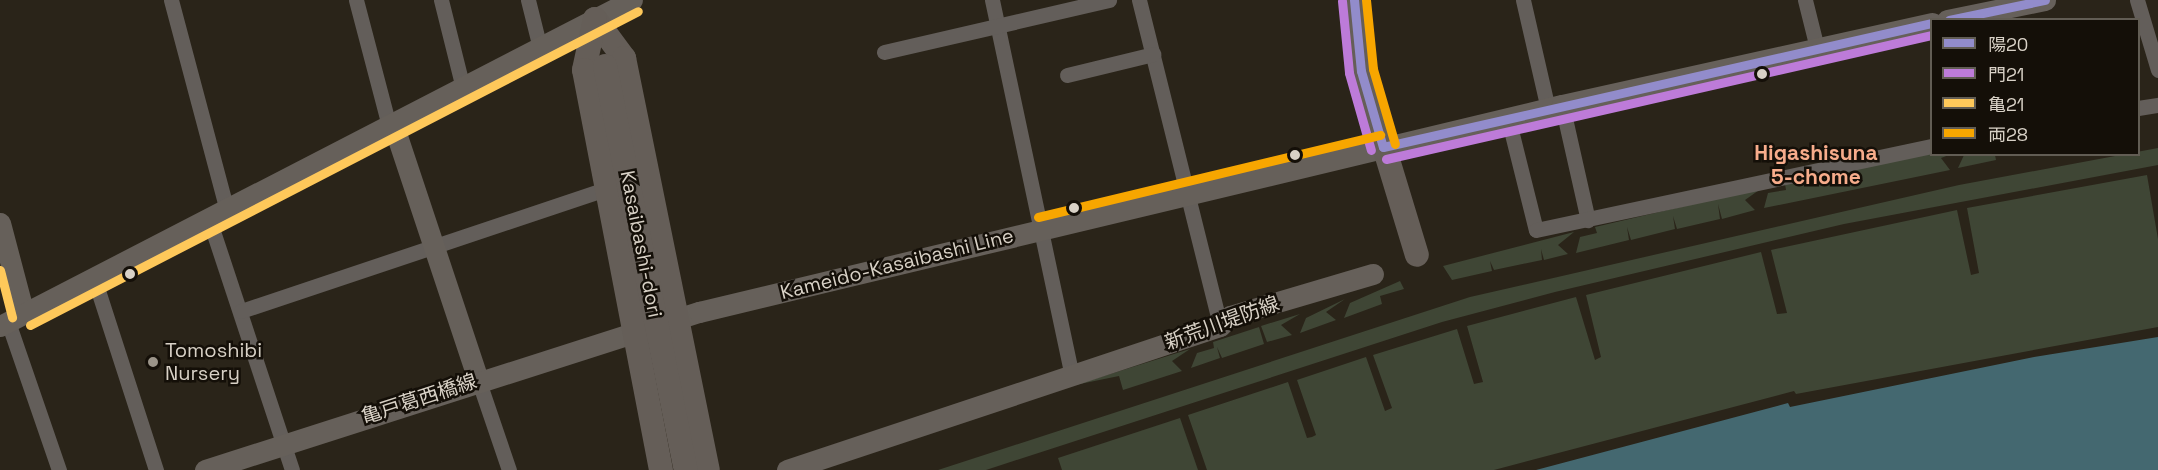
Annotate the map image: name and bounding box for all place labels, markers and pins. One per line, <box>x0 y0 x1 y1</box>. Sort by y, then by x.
unlabelled marker <box>1756 68 1768 80</box>
unlabelled marker <box>1289 149 1301 161</box>
unlabelled marker <box>1068 202 1080 214</box>
unlabelled marker <box>124 268 136 280</box>
place label: Tomoshibi Nursery <box>165 338 262 385</box>
marker: Tomoshibi Nursery <box>146 355 160 369</box>

